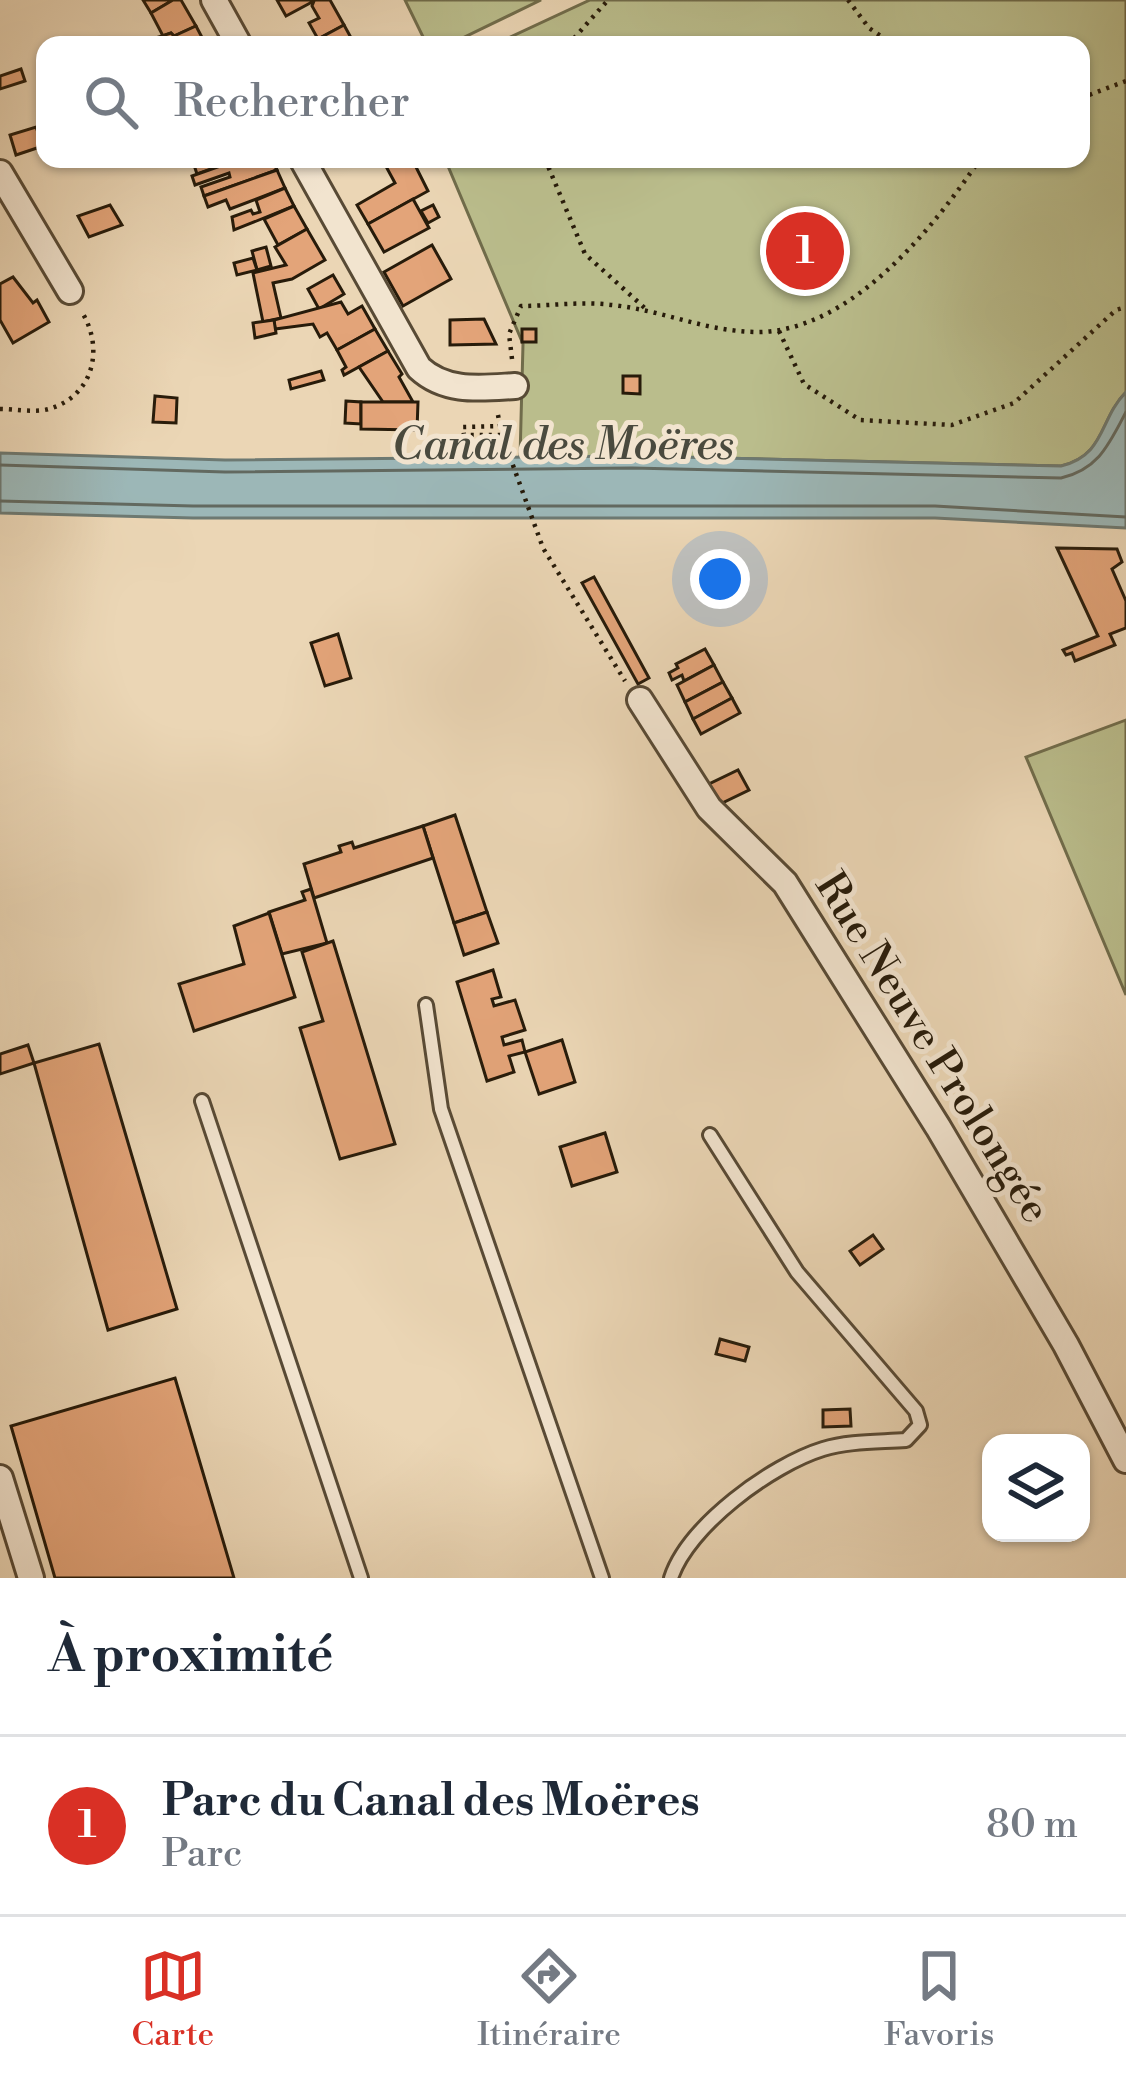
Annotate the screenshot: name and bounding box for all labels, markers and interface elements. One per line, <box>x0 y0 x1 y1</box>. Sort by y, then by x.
search box <box>36 36 1090 168</box>
icon: search <box>78 69 144 135</box>
text: Rechercher <box>174 74 410 131</box>
pin: 1 <box>766 206 844 296</box>
water label: Canal des Moëres <box>392 417 734 474</box>
your location <box>690 549 750 609</box>
street label: Rue Neuve Prolongée <box>802 863 1061 1234</box>
map controls <box>982 1434 1090 1542</box>
button: layers <box>982 1434 1090 1542</box>
text: À proximité <box>48 1624 333 1688</box>
text: Parc du Canal des Moëres <box>162 1773 700 1830</box>
text: 1 <box>78 1801 96 1850</box>
text: 80 m <box>986 1801 1078 1850</box>
text: Parc <box>162 1830 242 1879</box>
tab: Carte <box>132 1943 214 2056</box>
tab: Itinéraire <box>477 1943 621 2056</box>
tab: Favoris <box>884 1943 994 2056</box>

